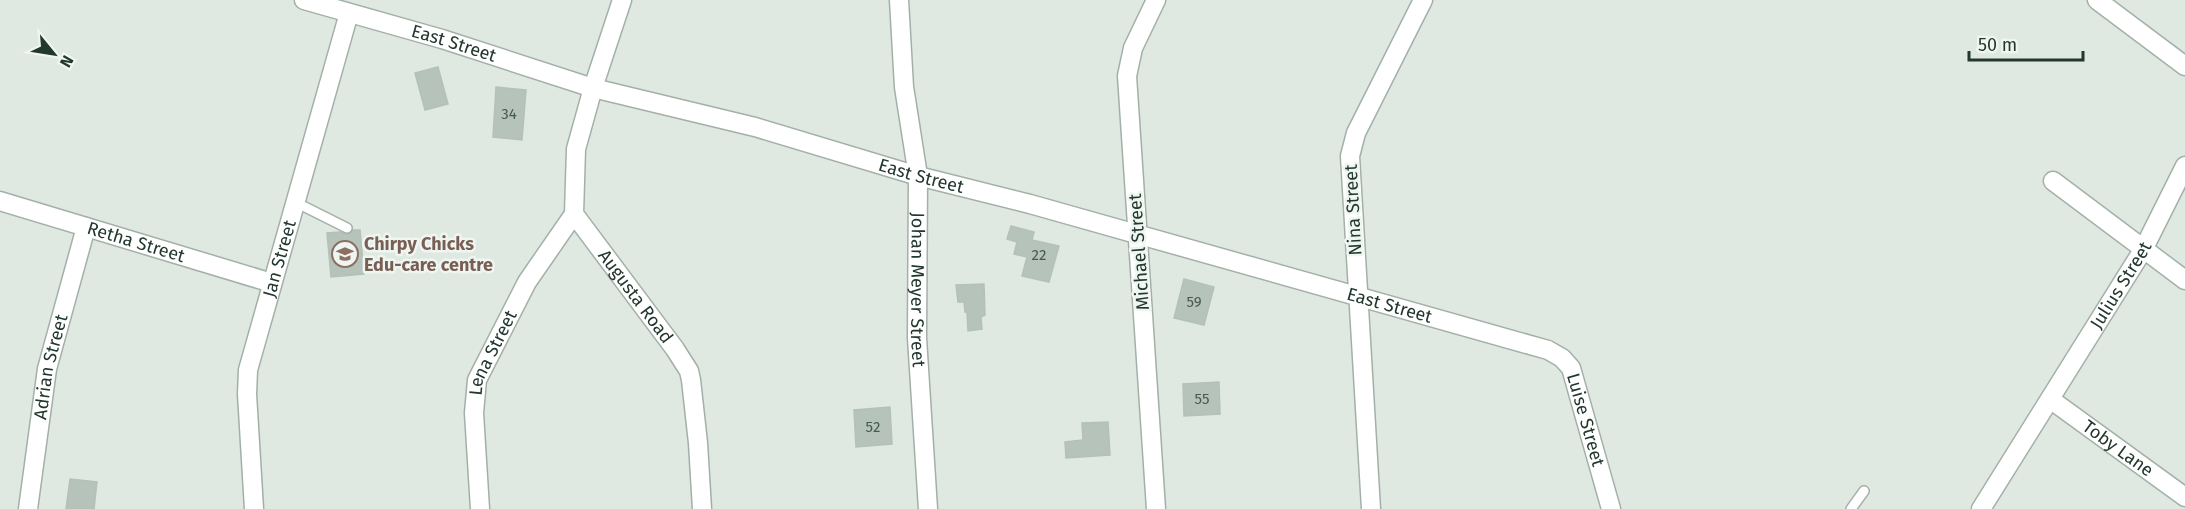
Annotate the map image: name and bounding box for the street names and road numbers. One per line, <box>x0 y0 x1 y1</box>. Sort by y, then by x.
street label: East Street <box>409 20 500 67</box>
street label: East Street <box>876 154 967 198</box>
street label: Nina Street <box>1340 163 1366 256</box>
street label: Michael Street <box>1124 193 1154 311</box>
street label: Johan Meyer Street <box>906 212 930 368</box>
street label: Retha Street <box>84 217 188 267</box>
street label: Jan Street <box>258 217 301 300</box>
street label: Julius Street <box>2085 238 2157 333</box>
street label: Augusta Road <box>594 245 678 348</box>
street label: East Street <box>1344 283 1435 328</box>
street label: Lena Street <box>465 306 522 396</box>
street label: Adrian Street <box>29 311 73 421</box>
street label: Luise Street <box>1562 371 1610 469</box>
street label: Toby Lane <box>2078 415 2158 481</box>

